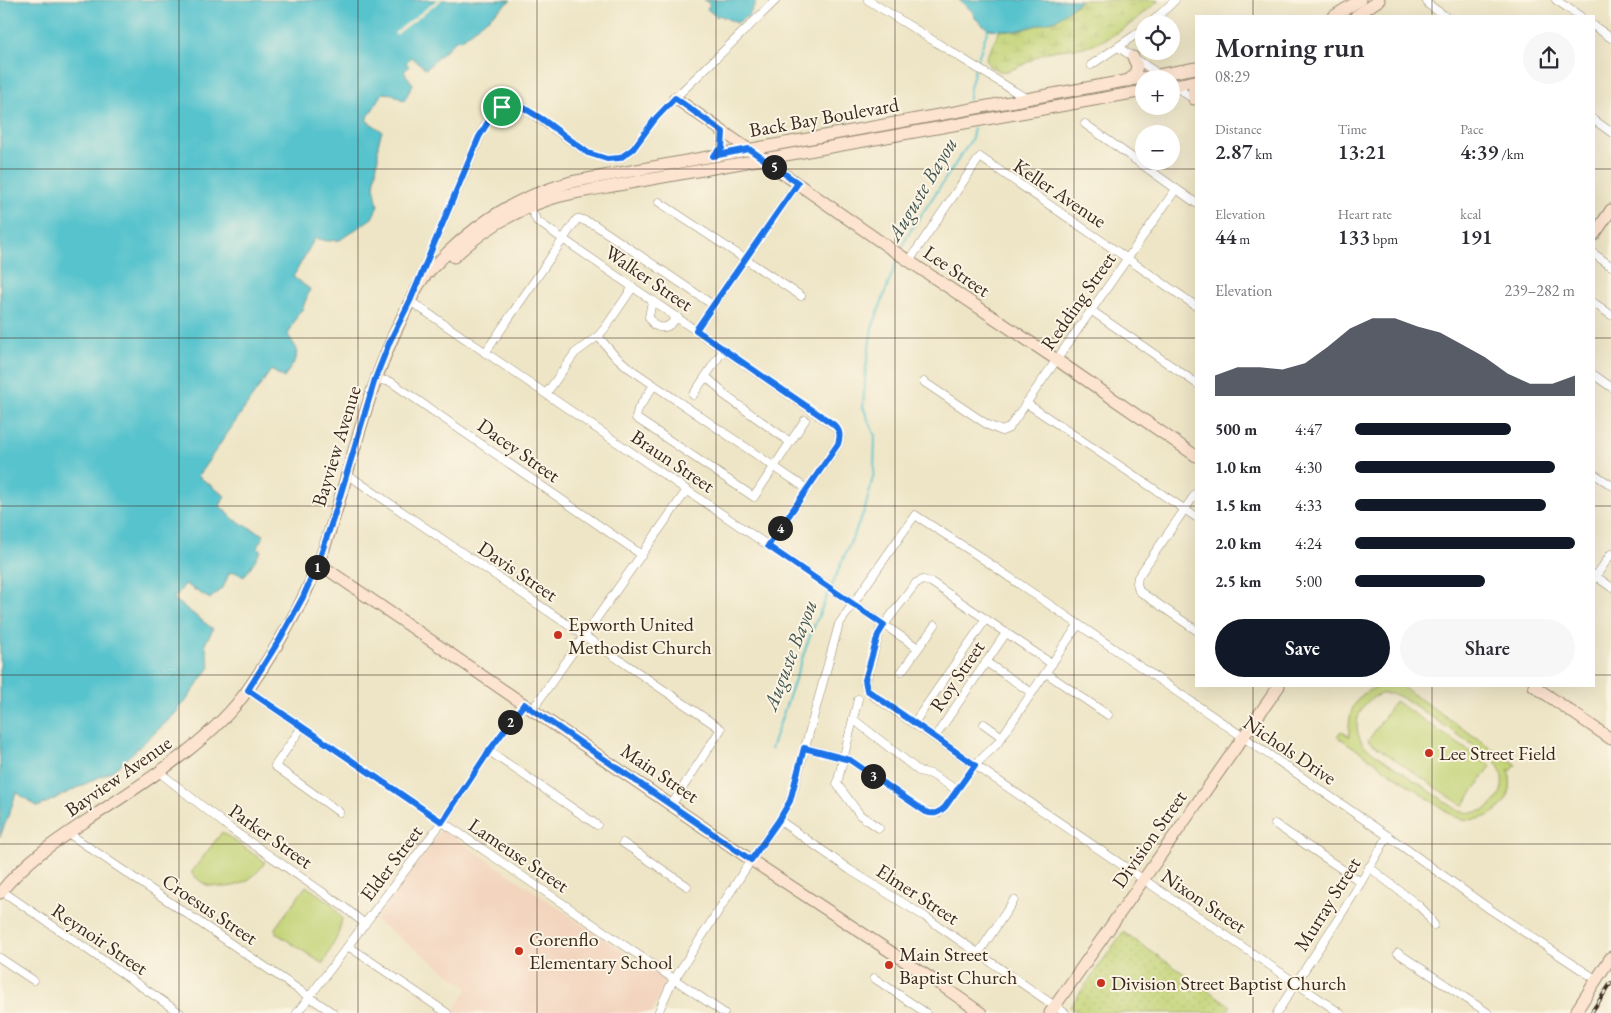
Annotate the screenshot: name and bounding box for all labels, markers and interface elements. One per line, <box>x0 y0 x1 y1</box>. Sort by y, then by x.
map controls <box>1135 15 1180 170</box>
button: locate <box>1135 15 1180 60</box>
text: Morning run <box>1215 29 1365 65</box>
button: share <box>1523 32 1575 84</box>
text: 08:29 <box>1215 66 1250 87</box>
button: + <box>1135 70 1180 115</box>
pin <box>481 86 523 128</box>
street label: Back Bay Boulevard <box>747 91 902 143</box>
icon: arrive <box>488 93 516 121</box>
text: Distance <box>1215 120 1262 138</box>
text: Time <box>1338 120 1367 138</box>
text: Pace <box>1460 120 1484 138</box>
button: − <box>1135 125 1180 170</box>
water label: Auguste Bayou <box>879 132 963 247</box>
text: 2.87 <box>1215 138 1252 165</box>
text: 13:21 <box>1338 138 1386 165</box>
text: 4:39 <box>1460 138 1498 165</box>
text: km <box>1252 145 1273 163</box>
text: /km <box>1498 145 1524 163</box>
street label: Keller Avenue <box>1008 152 1112 234</box>
pin: 5 <box>762 154 786 180</box>
text: 5 <box>771 158 778 176</box>
text: Elevation <box>1215 205 1265 223</box>
text: Heart rate <box>1338 205 1392 223</box>
text: kcal <box>1460 205 1481 223</box>
text: 44 <box>1215 223 1237 250</box>
text: 133 <box>1338 223 1370 250</box>
text: 191 <box>1460 223 1493 250</box>
text: m <box>1237 230 1250 248</box>
text: bpm <box>1370 230 1398 248</box>
street label: Walker Street <box>600 239 699 317</box>
street label: Lee Street <box>919 239 996 303</box>
street label: Redding Street <box>1035 246 1122 355</box>
text: Elevation <box>1215 280 1273 301</box>
text: 239–282 m <box>1504 280 1575 301</box>
street label: Bayview Avenue <box>305 382 367 509</box>
street label: Dacey Street <box>473 412 566 488</box>
text: 500 m <box>1215 419 1257 440</box>
text: 4:47 <box>1295 419 1322 440</box>
street label: Braun Street <box>626 424 720 499</box>
text: 1.0 km <box>1215 457 1261 478</box>
text: 4:30 <box>1295 457 1322 478</box>
text: 1.5 km <box>1215 495 1261 516</box>
text: 4:33 <box>1295 495 1322 516</box>
pin: 4 <box>768 516 792 540</box>
text: 4 <box>777 519 784 537</box>
text: 2.0 km <box>1215 533 1261 554</box>
text: 4:24 <box>1295 533 1322 554</box>
street label: Davis Street <box>473 535 563 608</box>
pin: 1 <box>304 554 330 580</box>
text: 1 <box>314 558 321 576</box>
text: 2.5 km <box>1215 571 1261 592</box>
text: 5:00 <box>1295 571 1322 592</box>
water label: Auguste Bayou <box>755 596 823 716</box>
place label: Epworth United Methodist Church <box>568 611 712 660</box>
button: Save <box>1215 619 1390 677</box>
button: Share <box>1400 619 1575 677</box>
marker: Epworth United Methodist Church <box>552 629 564 641</box>
street label: Roy Street <box>924 635 991 717</box>
street label: Nichols Drive <box>1238 709 1342 791</box>
pin: 2 <box>498 710 522 734</box>
text: 2 <box>507 713 514 731</box>
street label: Bayview Avenue <box>59 729 177 822</box>
street label: Main Street <box>616 737 705 809</box>
place label: Lee Street Field <box>1439 740 1557 766</box>
marker: Lee Street Field <box>1423 747 1435 759</box>
pin: 3 <box>860 764 886 788</box>
text: 3 <box>870 767 877 785</box>
street label: Division Street <box>1106 785 1193 893</box>
street label: Parker Street <box>224 798 319 875</box>
street label: Lameuse Street <box>464 812 575 899</box>
street label: Elder Street <box>354 819 428 906</box>
street label: Murray Street <box>1288 851 1367 956</box>
street label: Elmer Street <box>871 857 965 931</box>
street label: Nixon Street <box>1156 863 1252 939</box>
street label: Croesus Street <box>157 867 263 951</box>
street label: Reynoir Street <box>47 897 154 981</box>
place label: Gorenflo Elementary School <box>529 926 673 975</box>
place label: Main Street Baptist Church <box>899 941 1017 990</box>
marker: Gorenflo Elementary School <box>513 945 525 957</box>
marker: Main Street Baptist Church <box>883 959 895 971</box>
place label: Division Street Baptist Church <box>1111 970 1347 996</box>
marker: Division Street Baptist Church <box>1095 977 1107 989</box>

